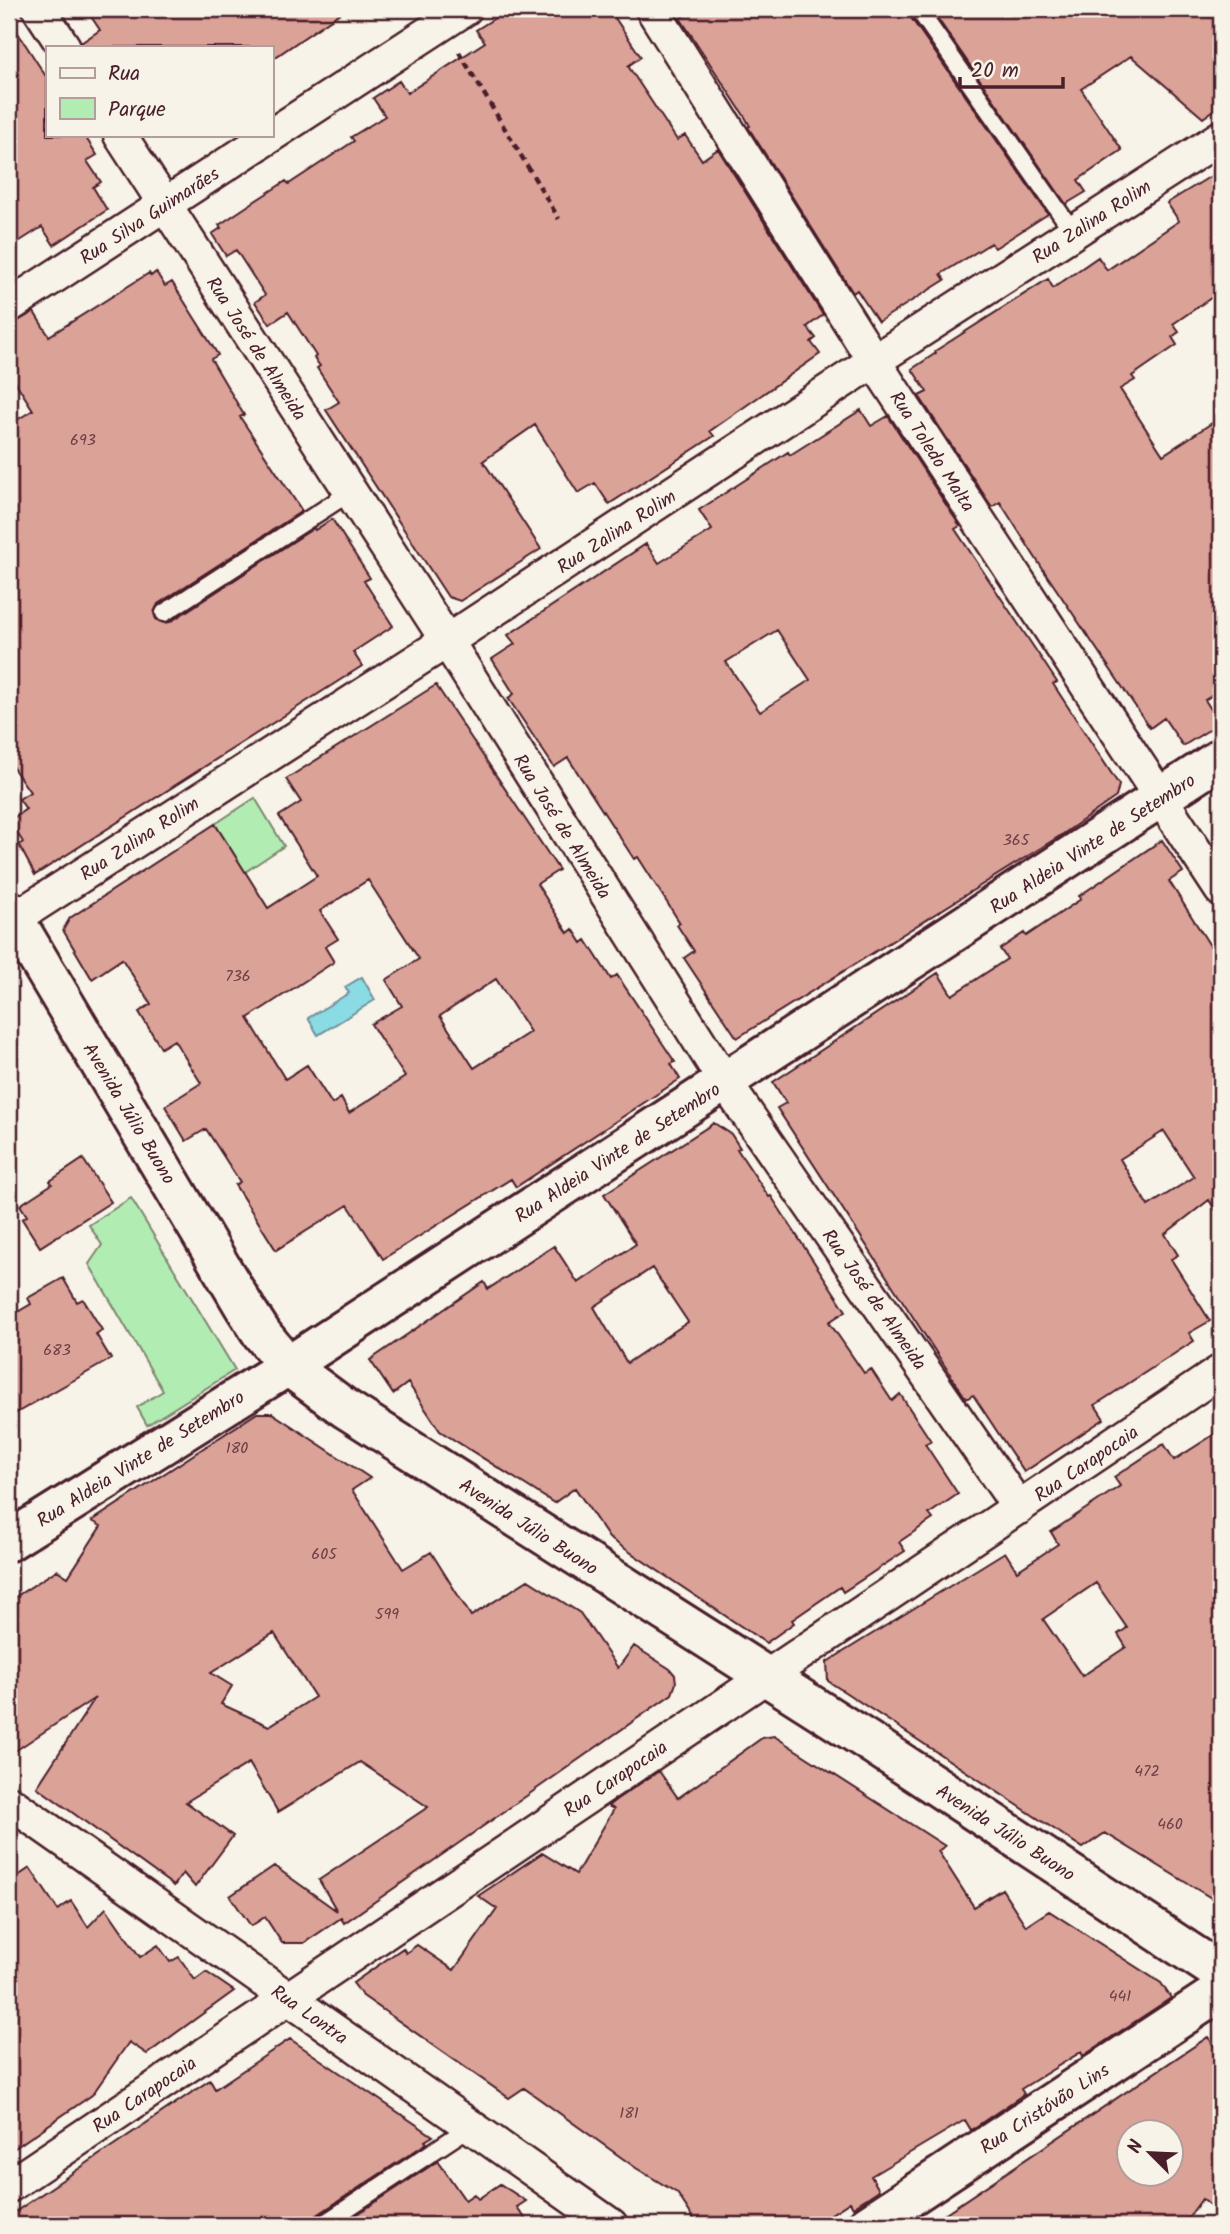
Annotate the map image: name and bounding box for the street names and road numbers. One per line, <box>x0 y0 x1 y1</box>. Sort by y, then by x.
street label: Rua Silva Guimarães <box>74 160 226 273</box>
street label: Rua Zalina Rolim <box>1026 173 1158 273</box>
street label: Rua José de Almeida <box>197 271 313 427</box>
street label: Rua Toledo Malta <box>881 386 982 519</box>
street label: Rua Zalina Rolim <box>551 483 683 583</box>
street label: Rua José de Almeida <box>504 748 618 906</box>
street label: Rua Aldeia Vinte de Setembro <box>984 767 1202 923</box>
street label: Rua Zalina Rolim <box>74 790 206 890</box>
street label: Avenida Júlio Buono <box>74 1037 183 1191</box>
street label: Rua Aldeia Vinte de Setembro <box>509 1076 727 1232</box>
street label: Rua José de Almeida <box>813 1223 933 1377</box>
street label: Rua Aldeia Vinte de Setembro <box>31 1383 251 1536</box>
street label: Rua Carapocaia <box>1029 1418 1146 1511</box>
street label: Avenida Júlio Buono <box>452 1471 603 1584</box>
street label: Rua Carapocaia <box>558 1733 675 1826</box>
street label: Avenida Júlio Buono <box>929 1777 1080 1890</box>
street label: Rua Lontra <box>264 1978 354 2053</box>
street label: Rua Carapocaia <box>87 2049 204 2142</box>
street label: Rua Cristóvão Lins <box>974 2056 1116 2163</box>

